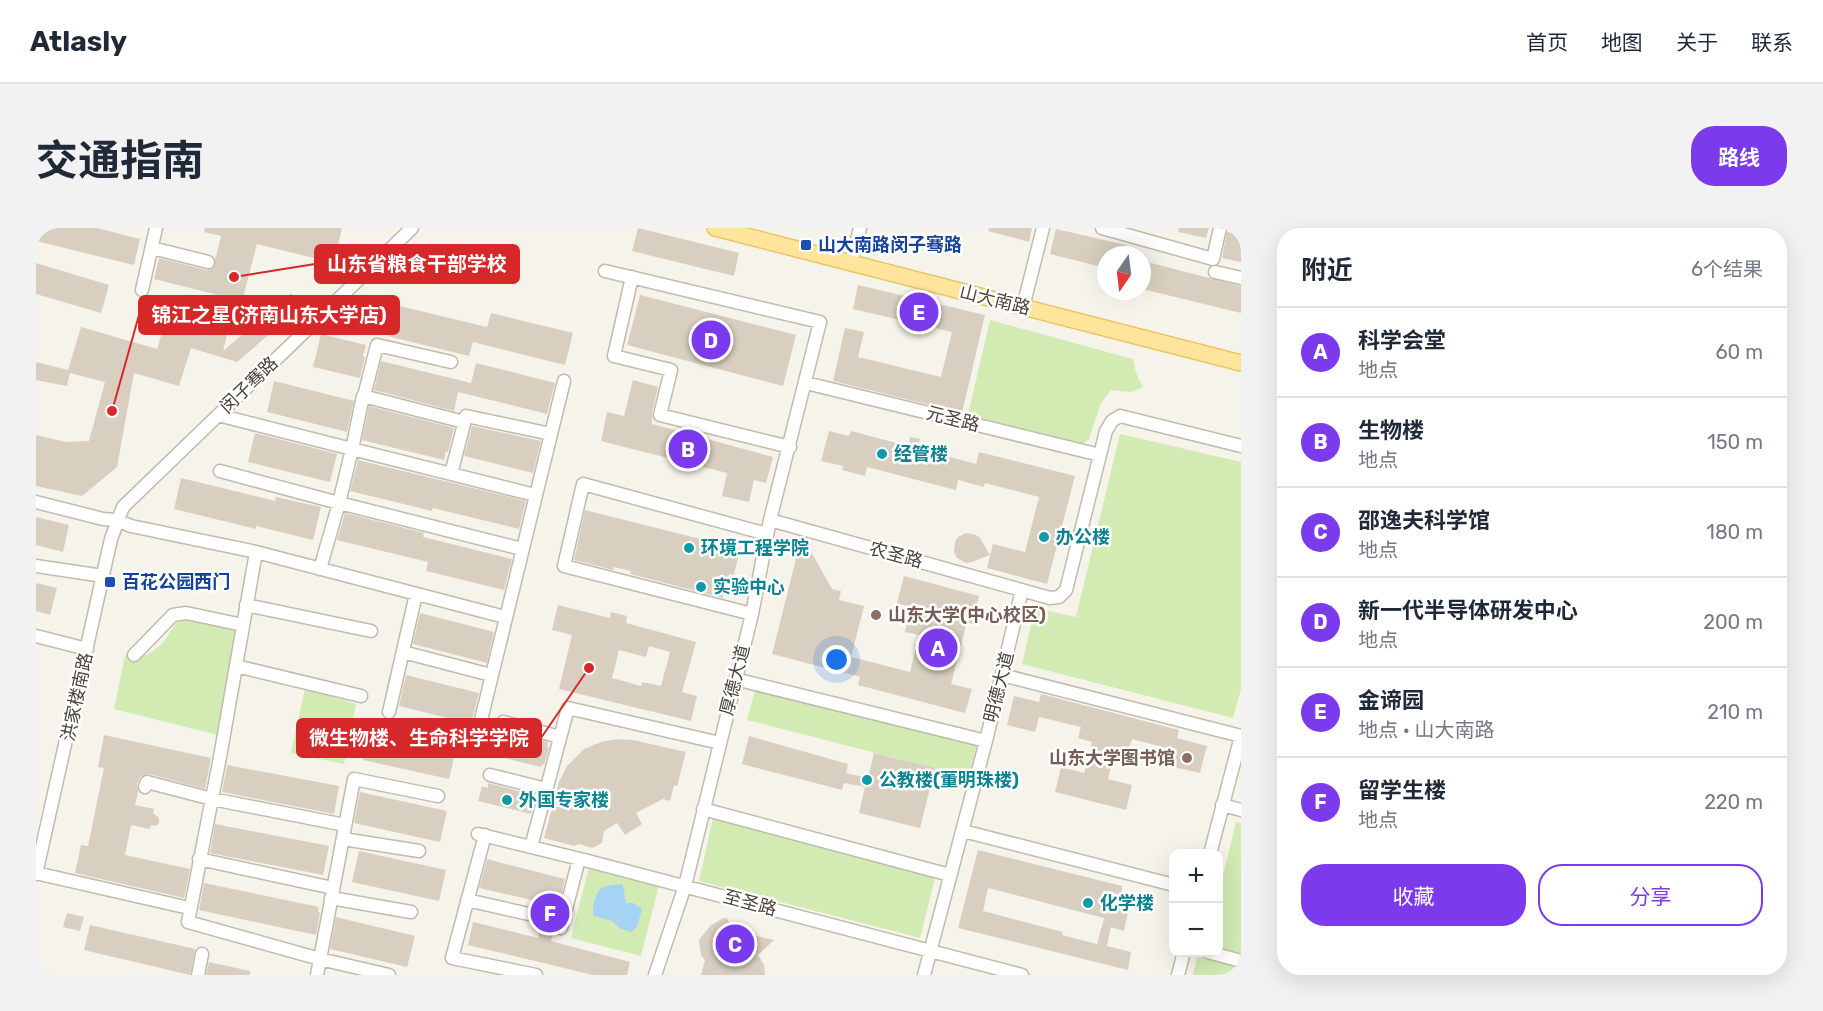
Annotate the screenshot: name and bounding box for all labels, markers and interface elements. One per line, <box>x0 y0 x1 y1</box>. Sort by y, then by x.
text: Atlasly <box>30 25 127 58</box>
text: 首页 <box>1526 30 1568 55</box>
text: 地图 <box>1601 30 1643 55</box>
text: 关于 <box>1676 30 1718 55</box>
text: 联系 <box>1751 30 1793 55</box>
button: 路线 <box>1691 126 1787 186</box>
text: 交通指南 <box>36 136 204 186</box>
place label: 山大南路闵子骞路 <box>818 234 962 256</box>
marker: 山大南路闵子骞路 <box>799 238 813 252</box>
callout: 山东省粮食干部学校 <box>315 245 519 283</box>
north arrow <box>1097 246 1151 300</box>
text: 山东省粮食干部学校 <box>327 252 507 276</box>
text: 附近 <box>1301 255 1353 286</box>
text: 6个结果 <box>1691 257 1763 281</box>
street label: 山大南路 <box>957 281 1033 319</box>
pin: E <box>900 290 938 334</box>
callout: 锦江之星(济南山东大学店) <box>139 296 399 334</box>
text: 锦江之星(济南山东大学店) <box>151 303 387 327</box>
pin: D <box>692 318 730 362</box>
text: 科学会堂 <box>1358 327 1446 354</box>
text: A <box>1313 340 1328 364</box>
text: 60 m <box>1716 340 1763 364</box>
street label: 闵子骞路 <box>215 352 283 418</box>
text: 地点 <box>1358 358 1398 382</box>
street label: 元圣路 <box>924 402 982 436</box>
text: 生物楼 <box>1358 417 1424 444</box>
pin: B <box>668 426 708 472</box>
text: B <box>1313 430 1328 454</box>
text: 150 m <box>1707 430 1763 454</box>
place label: 经管楼 <box>894 443 948 465</box>
marker: 经管楼 <box>875 447 889 461</box>
text: 地点 <box>1358 448 1398 472</box>
text: 邵逸夫科学馆 <box>1358 507 1490 534</box>
text: C <box>1313 520 1328 544</box>
text: 180 m <box>1706 520 1763 544</box>
place label: 办公楼 <box>1056 526 1110 548</box>
marker: 办公楼 <box>1037 530 1051 544</box>
place label: 环境工程学院 <box>701 537 809 559</box>
street label: 农圣路 <box>867 537 925 573</box>
text: 地点 <box>1358 538 1398 562</box>
marker: 环境工程学院 <box>682 541 696 555</box>
place label: 百花公园西门 <box>122 571 230 593</box>
marker: 百花公园西门 <box>103 575 117 589</box>
place label: 实验中心 <box>713 576 785 598</box>
marker: 实验中心 <box>694 580 708 594</box>
text: 新一代半导体研发中心 <box>1358 597 1578 624</box>
place label: 山东大学(中心校区) <box>888 604 1046 626</box>
marker: 山东大学(中心校区) <box>869 608 883 622</box>
text: D <box>1313 610 1328 634</box>
text: 200 m <box>1703 610 1763 634</box>
pin: A <box>918 626 958 670</box>
text: 地点 <box>1358 628 1398 652</box>
street label: 厚德大道 <box>716 642 754 718</box>
your location <box>822 645 851 674</box>
street label: 明德大道 <box>980 649 1018 725</box>
street label: 洪家楼南路 <box>57 651 97 743</box>
text: 金谛园 <box>1358 687 1424 714</box>
text: E <box>1314 700 1327 724</box>
text: 210 m <box>1707 700 1763 724</box>
text: 地点 · 山大南路 <box>1358 718 1494 742</box>
callout: 微生物楼、生命科学学院 <box>297 719 541 757</box>
text: 微生物楼、生命科学学院 <box>309 726 529 750</box>
place label: 山东大学图书馆 <box>1049 747 1175 769</box>
marker: 山东大学图书馆 <box>1180 751 1194 765</box>
place label: 公教楼(董明珠楼) <box>879 769 1019 791</box>
marker: 公教楼(董明珠楼) <box>860 773 874 787</box>
text: 留学生楼 <box>1358 777 1446 804</box>
place label: 外国专家楼 <box>519 789 609 811</box>
text: F <box>1314 790 1327 814</box>
text: 220 m <box>1704 790 1763 814</box>
marker: 外国专家楼 <box>500 793 514 807</box>
text: 地点 <box>1358 808 1398 832</box>
map controls <box>1169 849 1223 957</box>
button: + <box>1169 849 1223 903</box>
button: 收藏 <box>1301 864 1526 926</box>
button: 分享 <box>1538 864 1763 926</box>
street label: 至圣路 <box>721 885 779 921</box>
pin: F <box>530 890 570 936</box>
place label: 化学楼 <box>1100 892 1154 914</box>
marker: 化学楼 <box>1081 896 1095 910</box>
button: − <box>1169 903 1223 957</box>
pin: C <box>716 922 754 966</box>

